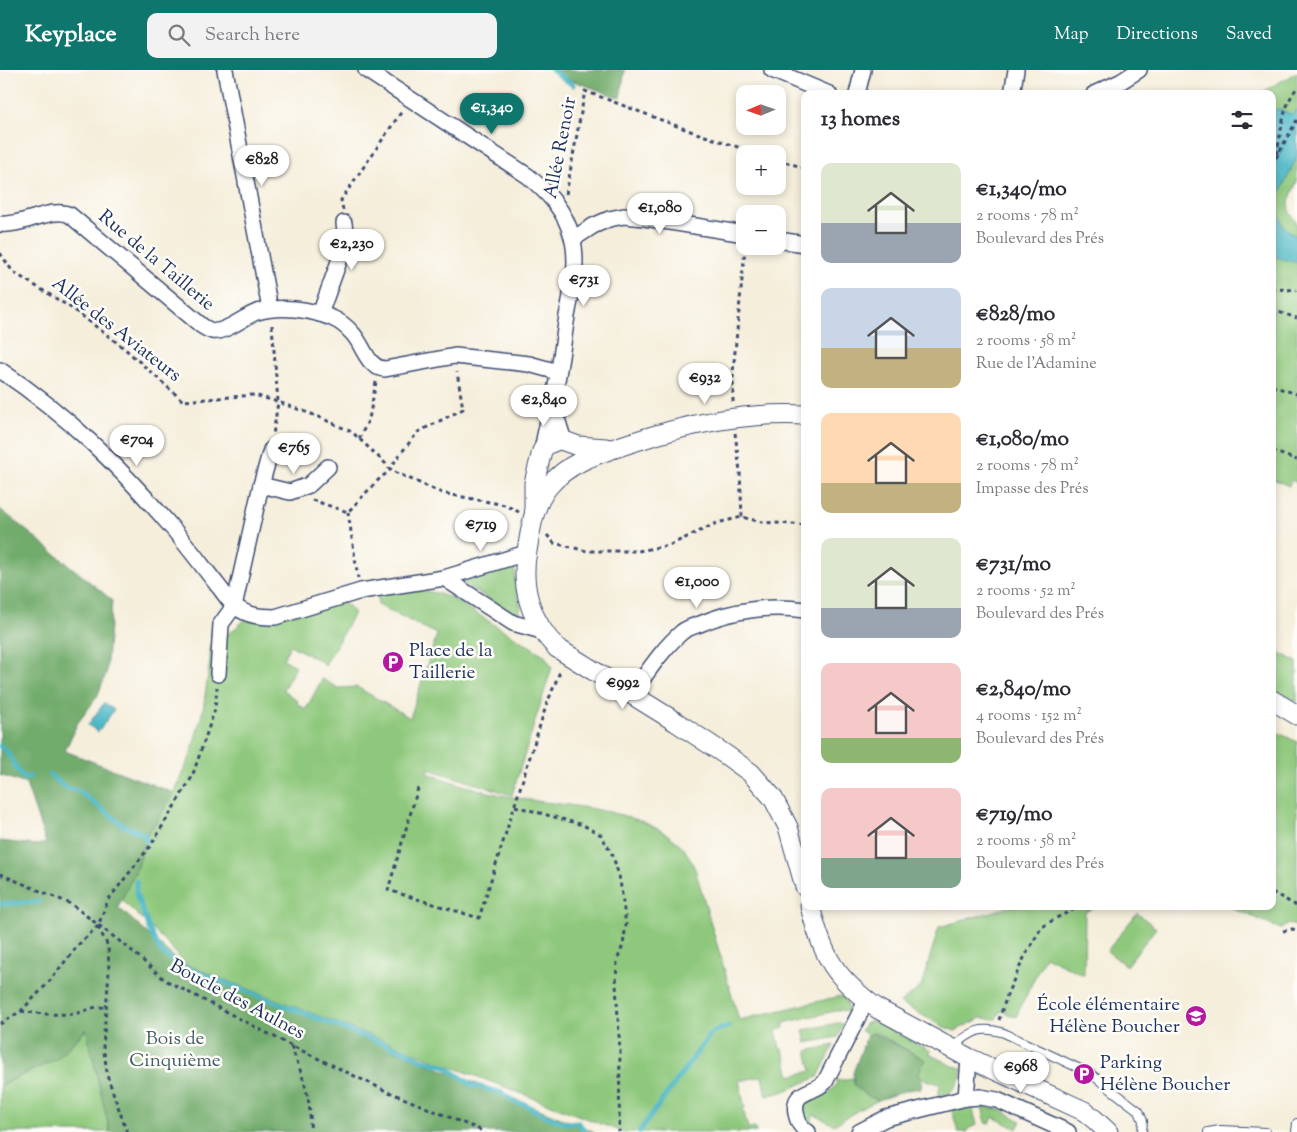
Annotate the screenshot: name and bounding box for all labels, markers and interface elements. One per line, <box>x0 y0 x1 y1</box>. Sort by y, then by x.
search box <box>147 13 497 58</box>
text: Keyplace <box>25 18 117 52</box>
icon: search <box>165 21 193 49</box>
text: Search here <box>205 22 300 49</box>
text: Map <box>1054 22 1089 48</box>
text: Directions <box>1117 22 1198 48</box>
text: Saved <box>1226 22 1272 48</box>
north arrow <box>736 85 786 135</box>
map controls <box>736 85 786 255</box>
pin: €1,340 <box>451 92 533 135</box>
street label: Allée Renoir <box>538 95 584 201</box>
text: €1,340 <box>471 97 513 120</box>
text: 13 homes <box>821 105 900 135</box>
icon: filters <box>1228 106 1256 134</box>
pin: €828 <box>232 144 292 187</box>
button: + <box>736 145 786 195</box>
text: €828 <box>245 149 279 172</box>
text: €1,340/mo <box>976 175 1067 205</box>
icon: home <box>861 183 921 243</box>
pin: €1,080 <box>619 192 701 235</box>
text: €1,080 <box>638 197 682 220</box>
street label: Rue de la Taillerie <box>92 204 220 318</box>
button: − <box>736 205 786 255</box>
text: 2 rooms · 78 m² <box>976 205 1079 228</box>
pin: €2,230 <box>311 228 393 271</box>
text: Boulevard des Prés <box>976 228 1104 251</box>
text: €2,230 <box>330 233 374 256</box>
pin: €731 <box>554 264 614 307</box>
text: €731 <box>569 269 599 292</box>
street label: Allée des Aviateurs <box>46 271 186 389</box>
text: €828/mo <box>976 300 1055 330</box>
icon: home <box>861 308 921 368</box>
text: 2 rooms · 58 m² <box>976 330 1076 353</box>
text: Rue de l'Adamine <box>976 353 1097 376</box>
pin: €932 <box>675 362 735 405</box>
text: €932 <box>689 367 721 390</box>
pin: €2,840 <box>503 384 585 427</box>
text: €2,840 <box>521 389 567 412</box>
pin: €704 <box>107 424 167 467</box>
text: €1,080/mo <box>976 425 1069 455</box>
text: €704 <box>120 429 154 452</box>
pin: €765 <box>264 432 324 475</box>
icon: home <box>861 433 921 493</box>
text: €765 <box>278 437 310 460</box>
text: 2 rooms · 78 m² <box>976 455 1079 478</box>
text: Impasse des Prés <box>976 478 1089 501</box>
pin: €719 <box>451 510 511 552</box>
text: €719 <box>466 514 496 537</box>
text: €731/mo <box>976 550 1051 580</box>
icon: home <box>861 558 921 618</box>
pin: €1,000 <box>656 566 738 609</box>
text: €1,000 <box>675 571 719 594</box>
text: 2 rooms · 52 m² <box>976 580 1076 603</box>
text: Boulevard des Prés <box>976 603 1104 626</box>
place label: Place de la Taillerie <box>409 638 493 687</box>
parking icon: Place de la Taillerie <box>381 650 405 674</box>
pin: €992 <box>593 668 653 710</box>
text: €992 <box>607 672 639 695</box>
text: €2,840/mo <box>976 675 1071 705</box>
icon: home <box>861 683 921 743</box>
text: 4 rooms · 152 m² <box>976 705 1082 728</box>
text: Boulevard des Prés <box>976 728 1104 751</box>
text: €719/mo <box>976 800 1052 830</box>
icon: home <box>861 808 921 868</box>
text: 2 rooms · 58 m² <box>976 830 1076 853</box>
text: Boulevard des Prés <box>976 853 1104 876</box>
street label: Boucle des Aulnes <box>165 953 309 1047</box>
place label: École élémentaire Hélène Boucher <box>1037 992 1180 1041</box>
school or university icon: École élémentaire Hélène Boucher <box>1184 1004 1208 1028</box>
park label: Bois de Cinquième <box>129 1026 221 1075</box>
place label: Parking Hélène Boucher <box>1100 1050 1230 1099</box>
pin: €968 <box>991 1052 1051 1094</box>
text: €968 <box>1004 1056 1038 1079</box>
parking icon: Parking Hélène Boucher <box>1072 1062 1096 1086</box>

